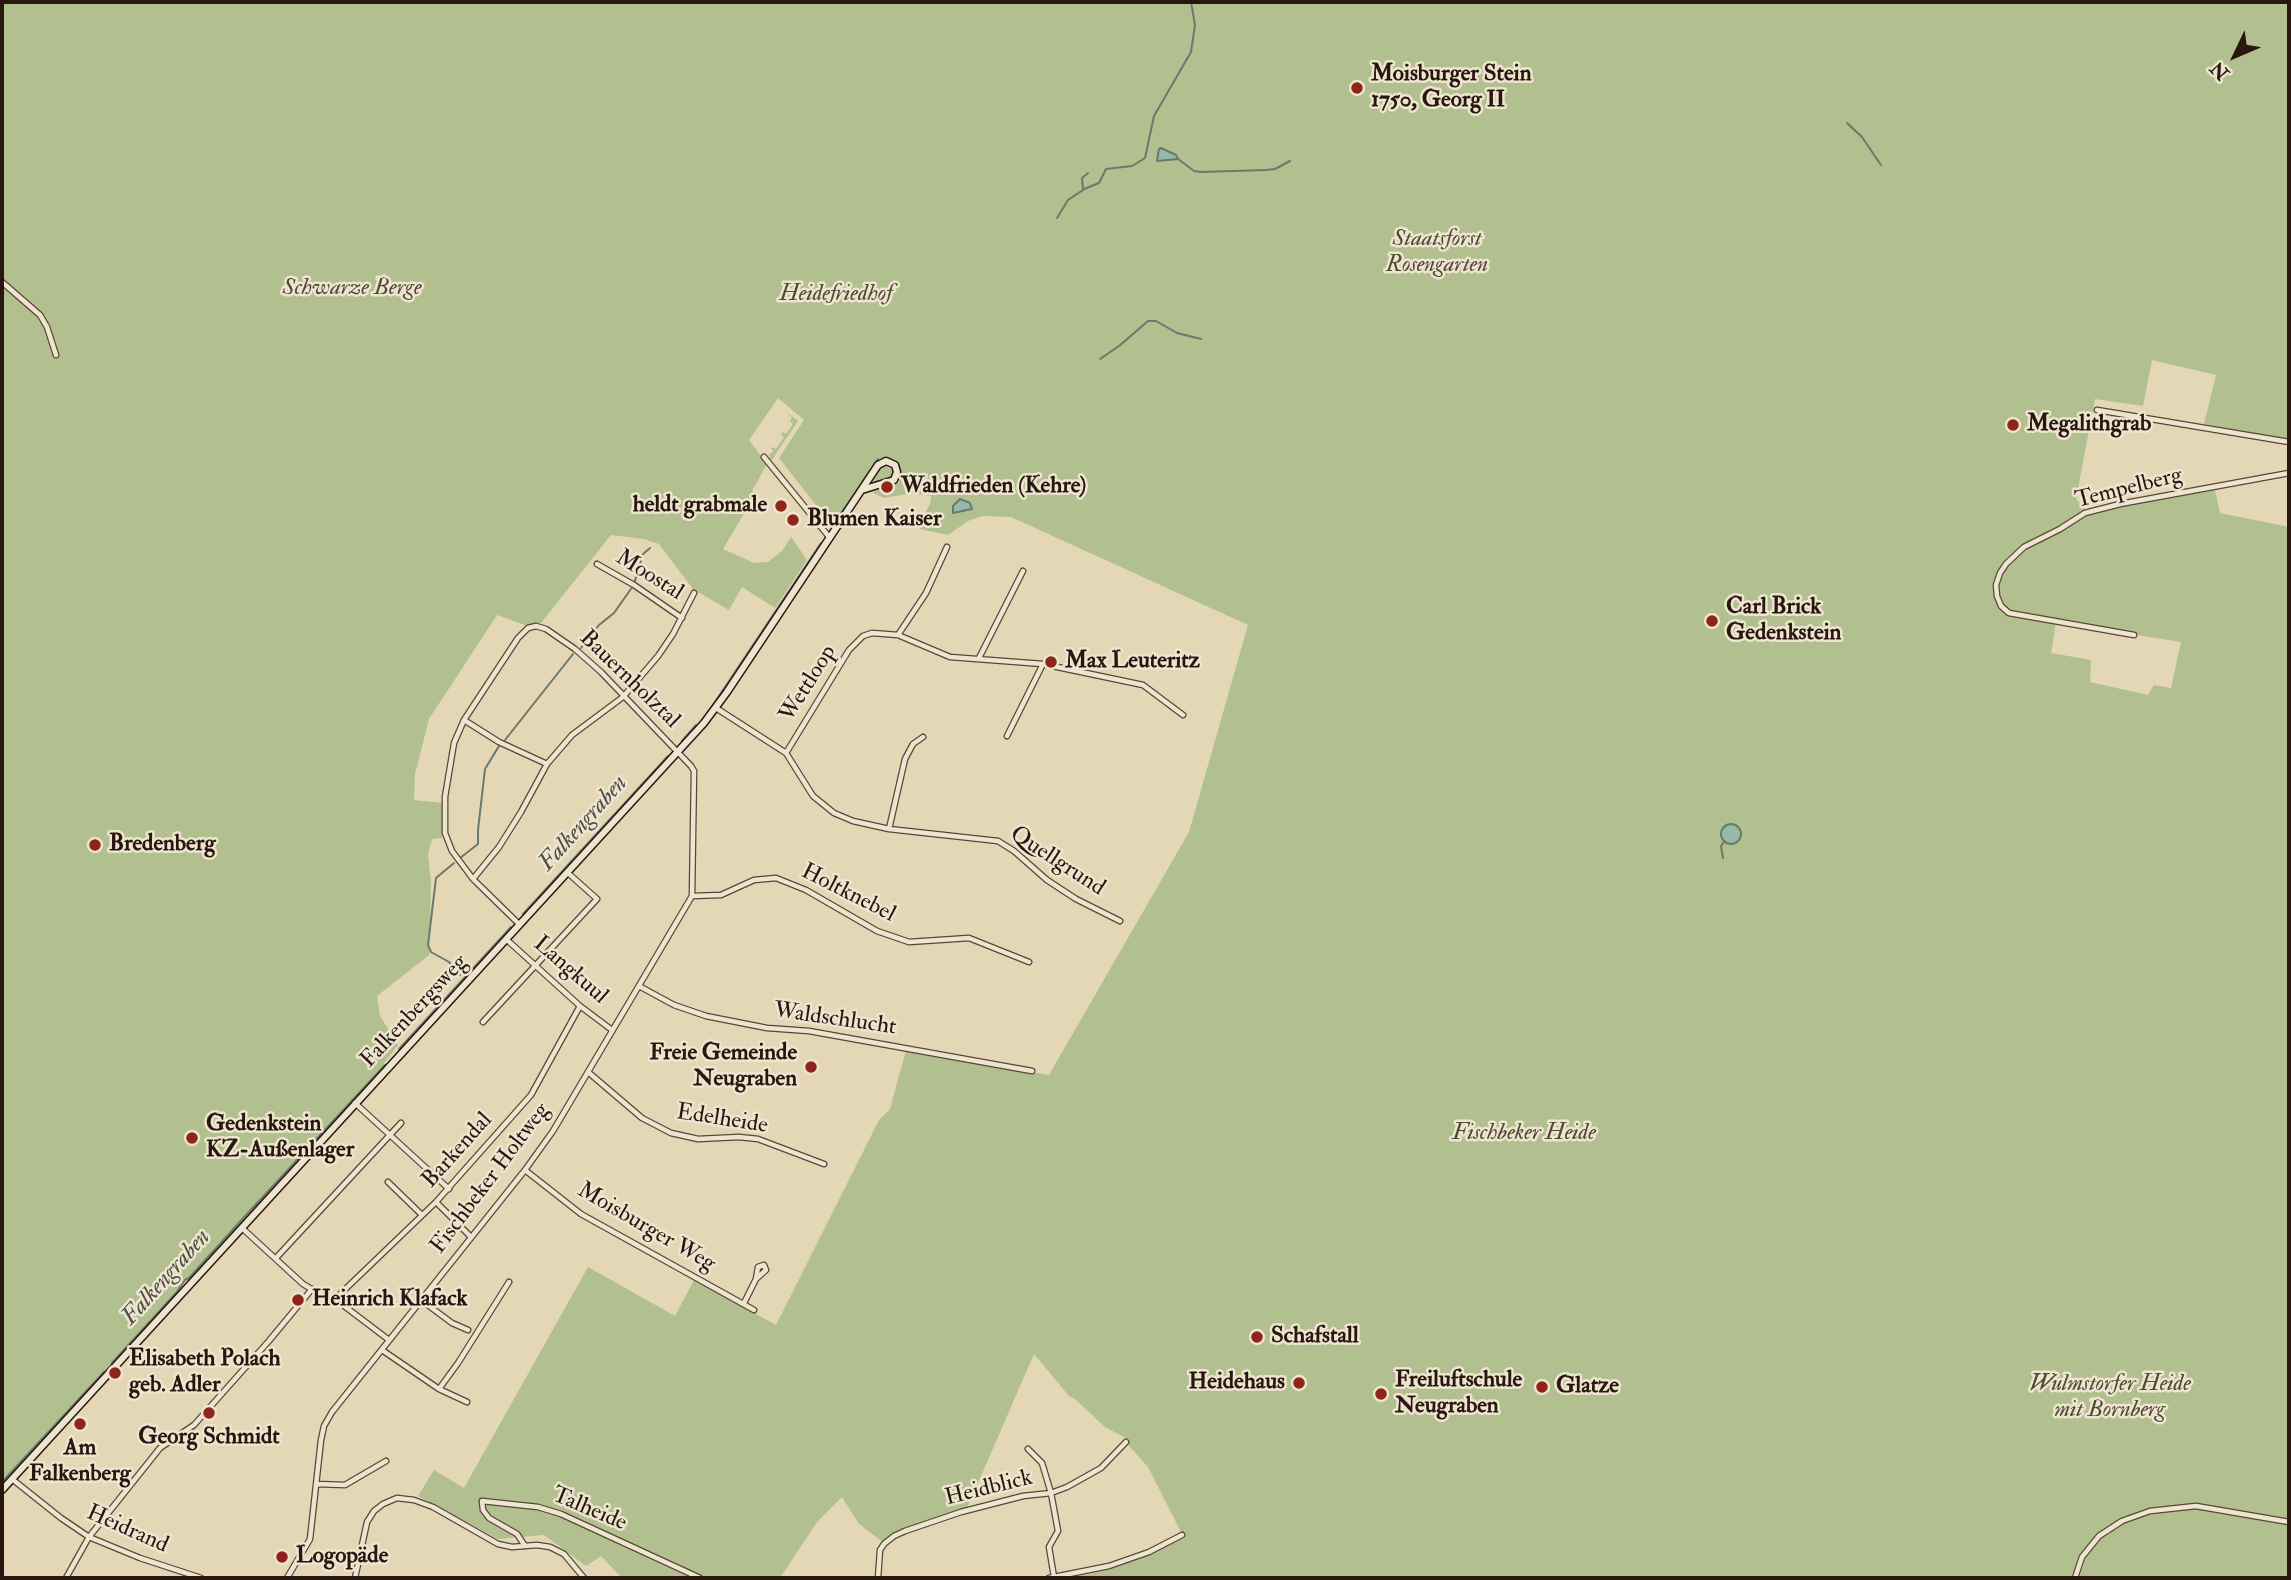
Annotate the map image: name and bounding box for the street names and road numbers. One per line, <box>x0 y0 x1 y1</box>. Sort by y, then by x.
street label: Tempelberg <box>2073 462 2185 516</box>
street label: Moostal <box>610 545 688 607</box>
street label: Bauernholztal <box>573 625 685 735</box>
street label: Wettloop <box>775 640 843 728</box>
street label: Quellgrund <box>1004 821 1110 903</box>
street label: Holtknebel <box>796 859 900 929</box>
street label: Langkuul <box>527 931 613 1011</box>
street label: Falkenbergsweg <box>356 950 474 1074</box>
street label: Waldschlucht <box>772 998 898 1042</box>
street label: Fischbeker Holtweg <box>425 1098 557 1260</box>
street label: Edelheide <box>674 1099 770 1141</box>
street label: Barkendal <box>417 1108 499 1194</box>
street label: Moisburger Weg <box>572 1177 720 1279</box>
street label: Heidblick <box>943 1465 1035 1513</box>
street label: Talheide <box>547 1482 631 1538</box>
street label: Heidrand <box>82 1500 172 1560</box>

